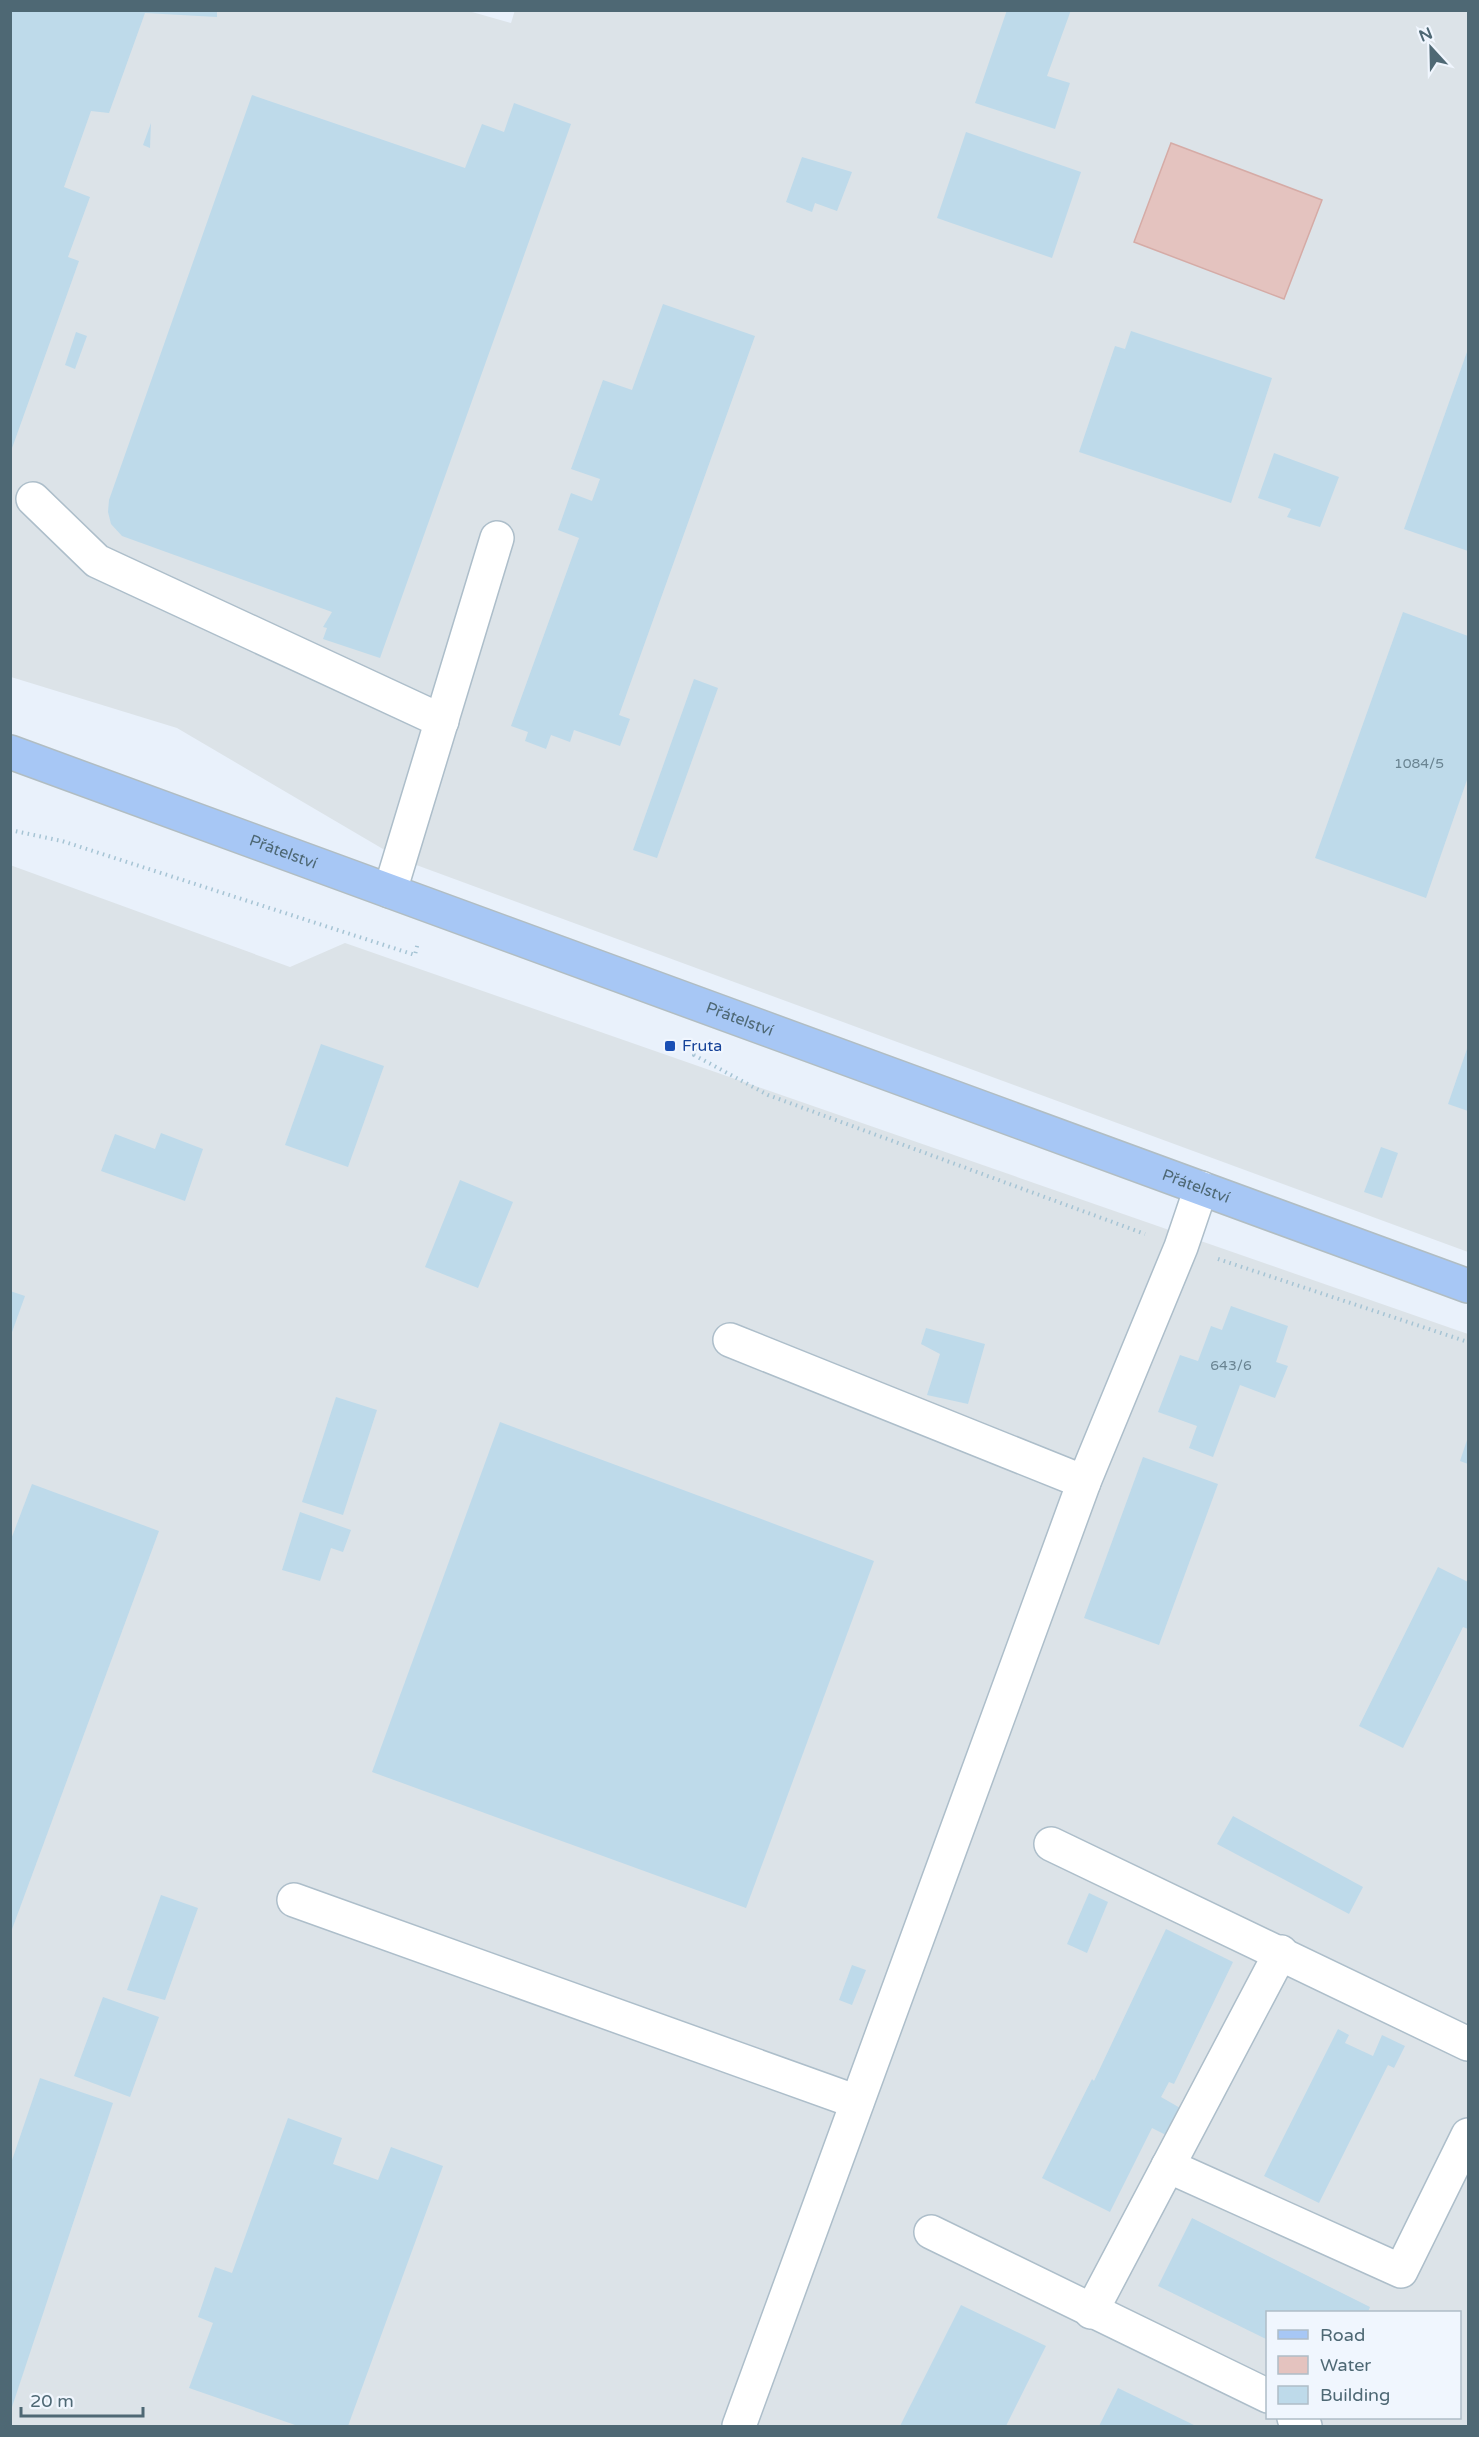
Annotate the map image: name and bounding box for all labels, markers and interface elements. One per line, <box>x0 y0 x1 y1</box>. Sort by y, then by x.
north arrow <box>1401 18 1461 78</box>
text: N <box>1416 23 1435 47</box>
house number: 1084/5 <box>1394 755 1444 772</box>
street label: Přátelství <box>247 831 320 874</box>
street label: Přátelství <box>703 998 776 1041</box>
place label: Fruta <box>682 1036 722 1056</box>
marker: Fruta <box>663 1039 677 1053</box>
street label: Přátelství <box>1159 1165 1233 1208</box>
house number: 643/6 <box>1210 1357 1252 1374</box>
legend <box>1266 2311 1461 2419</box>
text: Road <box>1320 2324 1365 2346</box>
text: Water <box>1320 2354 1371 2376</box>
scale bar <box>21 2380 142 2418</box>
text: Building <box>1320 2384 1390 2406</box>
text: 20 m <box>30 2390 74 2412</box>

